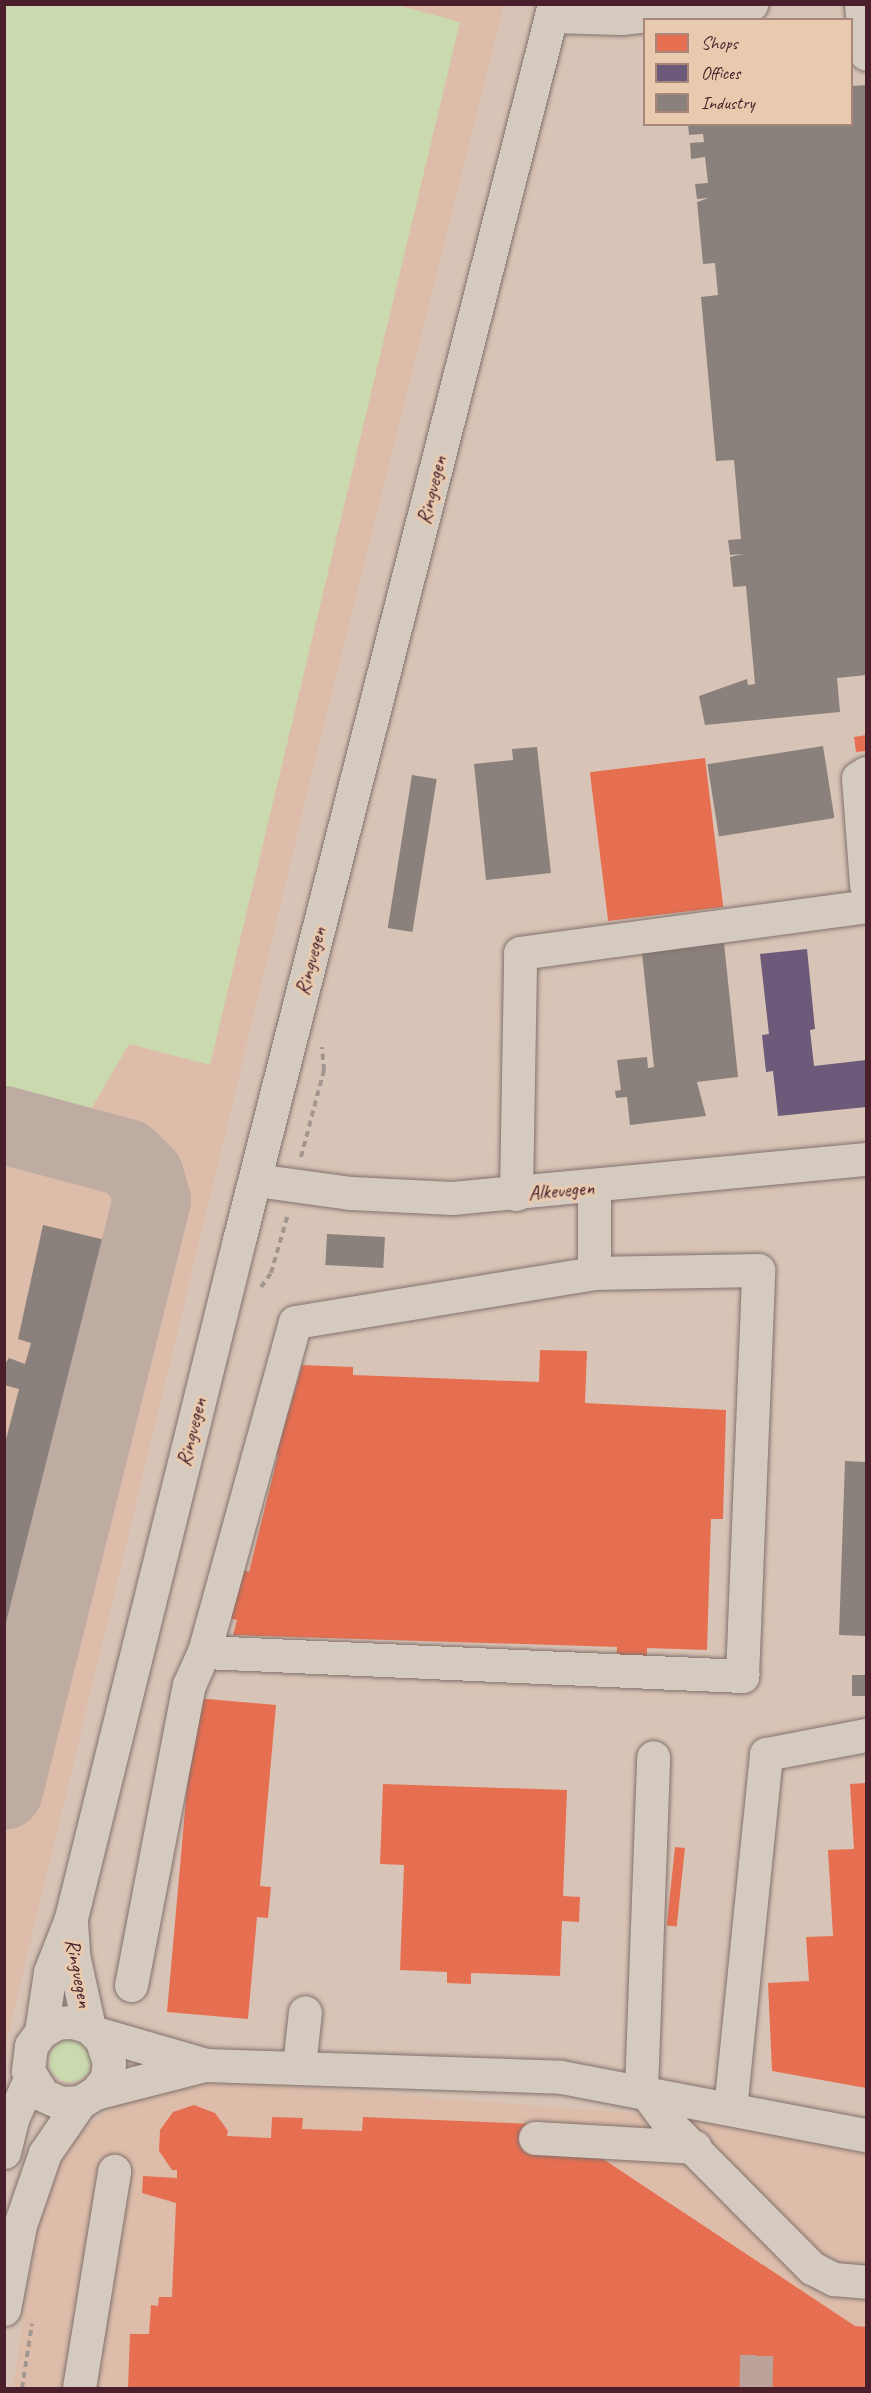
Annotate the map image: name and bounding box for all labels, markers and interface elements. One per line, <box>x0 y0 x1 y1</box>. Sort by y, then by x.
legend <box>643 18 853 126</box>
text: Shops <box>701 32 738 54</box>
text: Offices <box>701 62 740 84</box>
text: Industry <box>701 92 755 114</box>
street label: Ringvegen <box>410 453 452 527</box>
street label: Ringvegen <box>289 924 331 998</box>
street label: Alkevegen <box>527 1175 595 1205</box>
street label: Ringvegen <box>170 1395 212 1469</box>
street label: Ringvegen <box>60 1936 98 2010</box>

